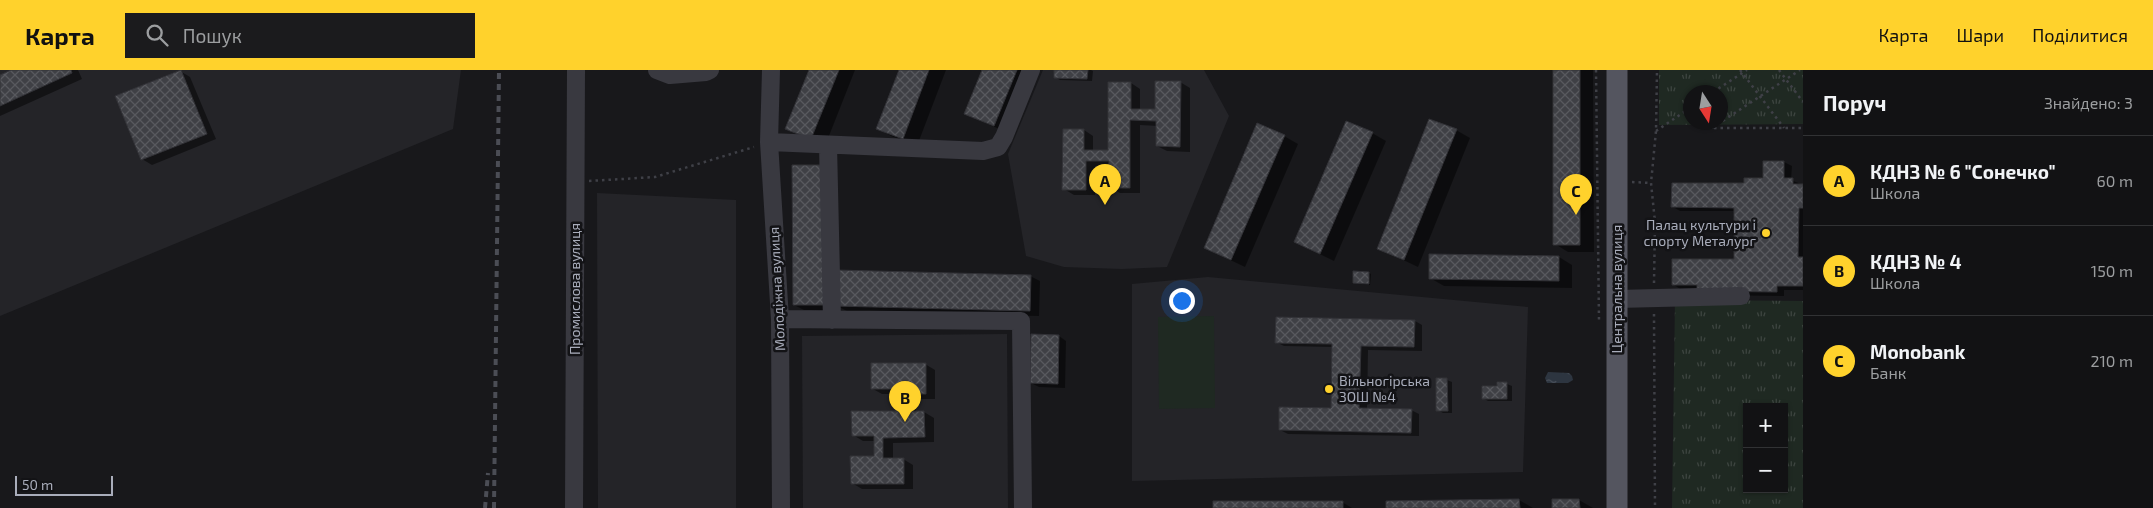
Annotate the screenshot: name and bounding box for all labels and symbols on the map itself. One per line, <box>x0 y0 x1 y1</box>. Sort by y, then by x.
north arrow <box>1683 85 1728 130</box>
pin: A <box>1089 164 1121 205</box>
pin: C <box>1560 174 1592 215</box>
place label: Палац культури і спорту Металург <box>1643 216 1757 249</box>
street label: Промислова вулиця <box>566 223 583 355</box>
street label: Центральна вулиця <box>1608 225 1625 353</box>
street label: Молодіжна вулиця <box>765 227 788 352</box>
marker: Палац культури і спорту Металург <box>1760 227 1772 239</box>
your location <box>1169 288 1195 314</box>
place label: Вільногірська ЗОШ №4 <box>1339 372 1430 405</box>
pin: B <box>889 381 921 422</box>
marker: Вільногірська ЗОШ №4 <box>1323 383 1335 395</box>
scale bar <box>15 473 112 496</box>

